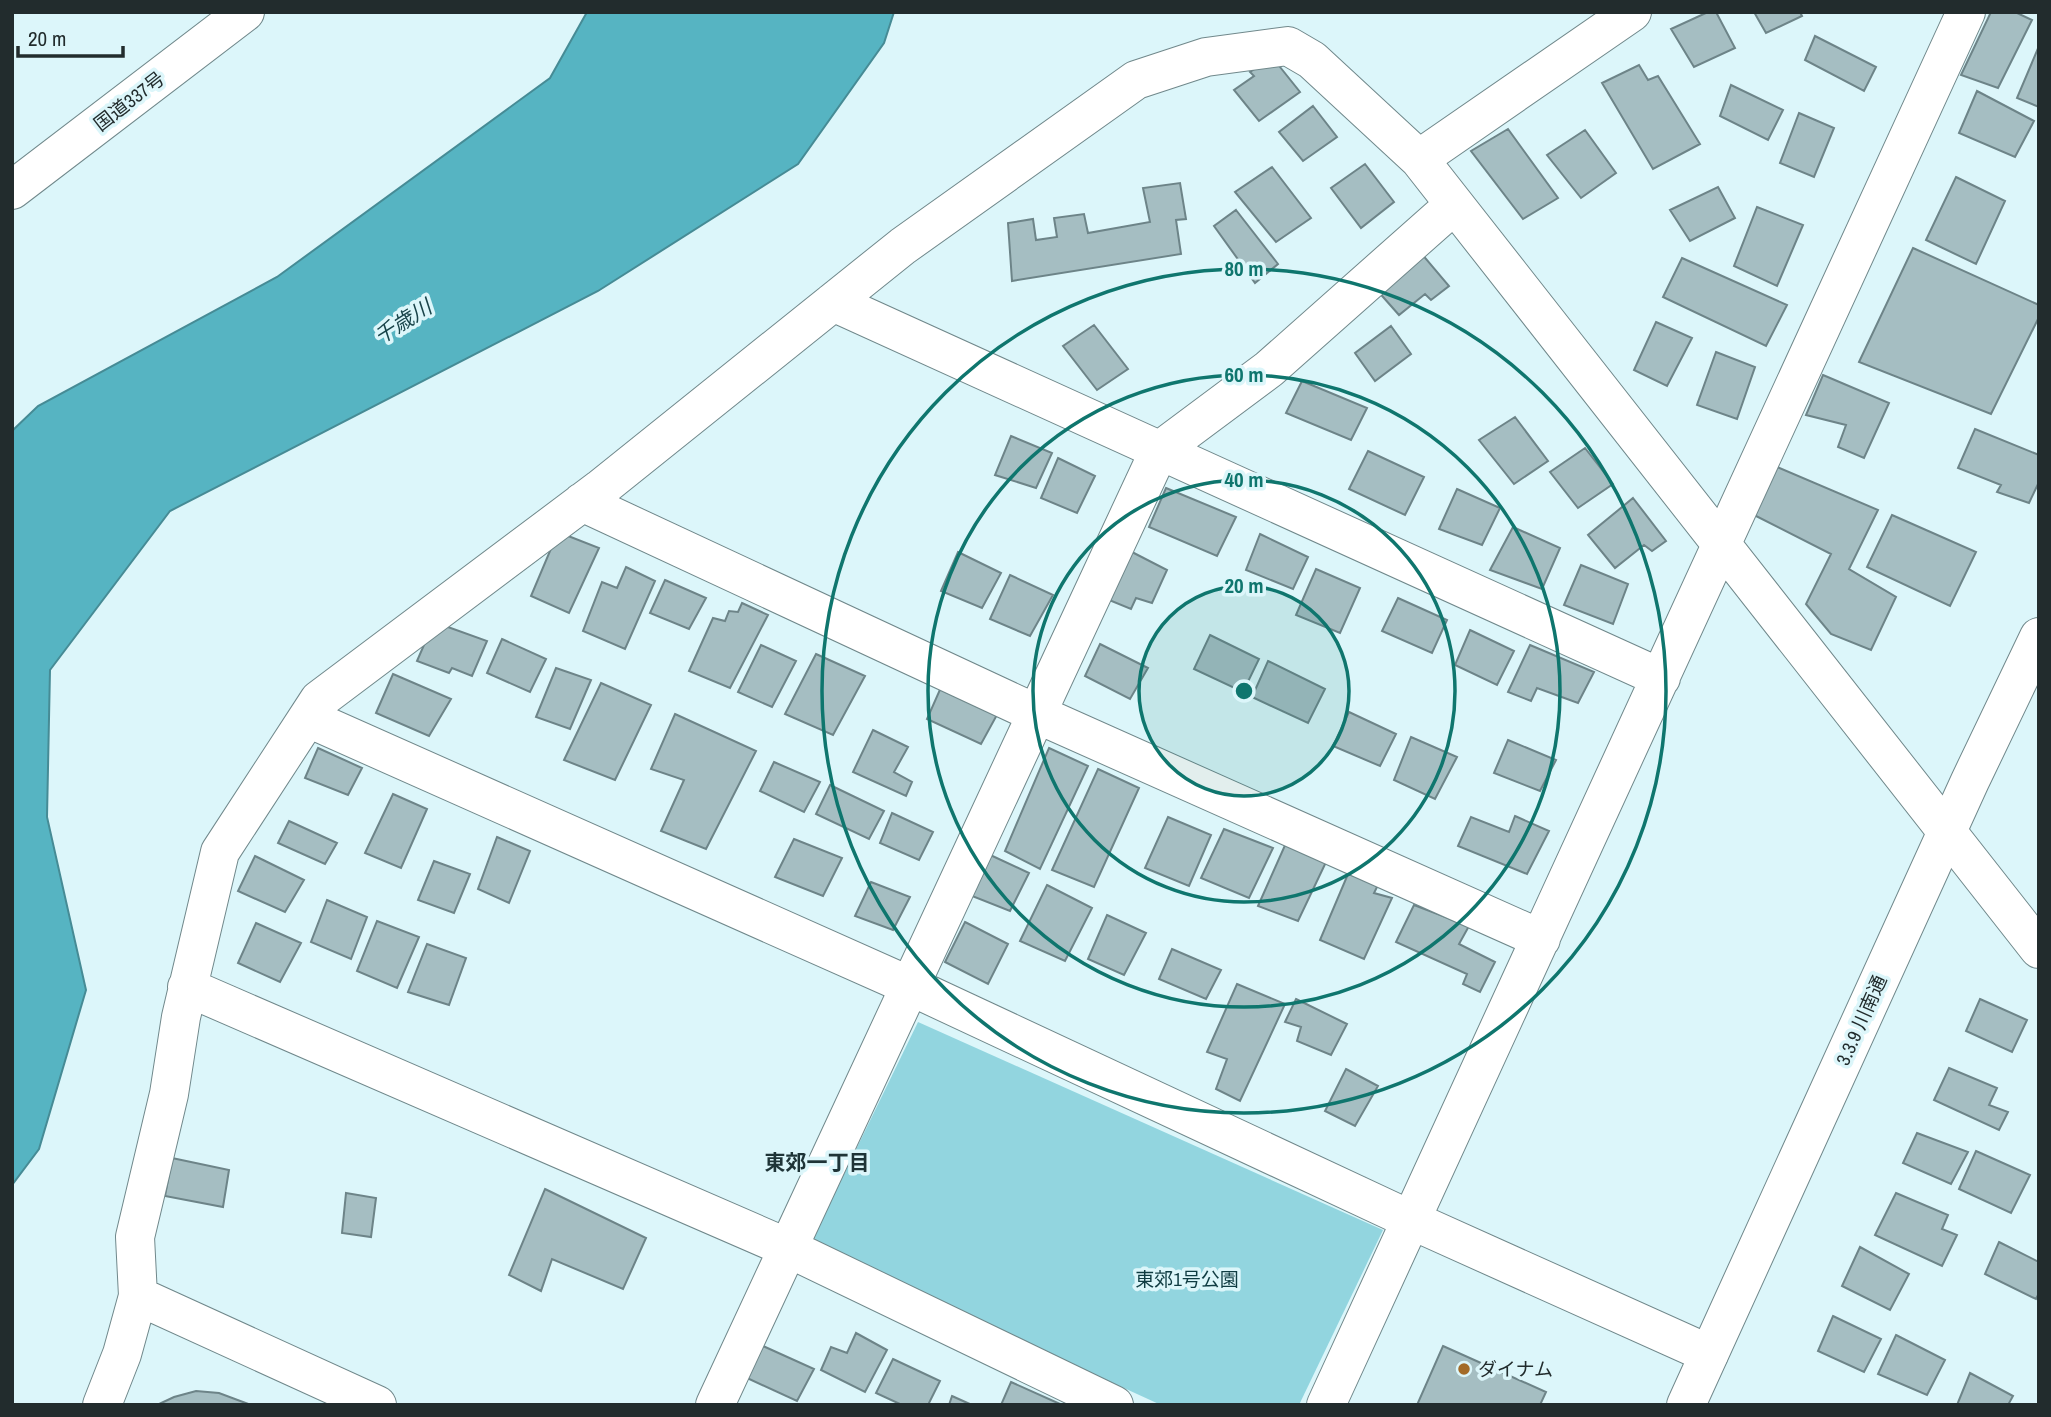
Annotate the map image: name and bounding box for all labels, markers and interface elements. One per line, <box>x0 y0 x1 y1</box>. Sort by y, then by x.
scale bar <box>18 14 122 58</box>
text: 20 m <box>28 24 66 53</box>
street label: 国道337号 <box>88 65 170 137</box>
text: 80 m <box>1224 254 1264 283</box>
water label: 千歳川 <box>368 292 439 351</box>
text: 60 m <box>1224 360 1264 389</box>
text: 40 m <box>1224 465 1264 494</box>
text: 20 m <box>1224 571 1264 600</box>
centre of rings <box>1232 679 1256 703</box>
street label: 3.3.9 川南通 <box>1830 971 1892 1069</box>
district label: 東郊一丁目 <box>765 1148 870 1177</box>
park label: 東郊1号公園 <box>1135 1266 1239 1292</box>
place label: ダイナム <box>1478 1356 1553 1382</box>
marker: ダイナム <box>1456 1361 1472 1377</box>

